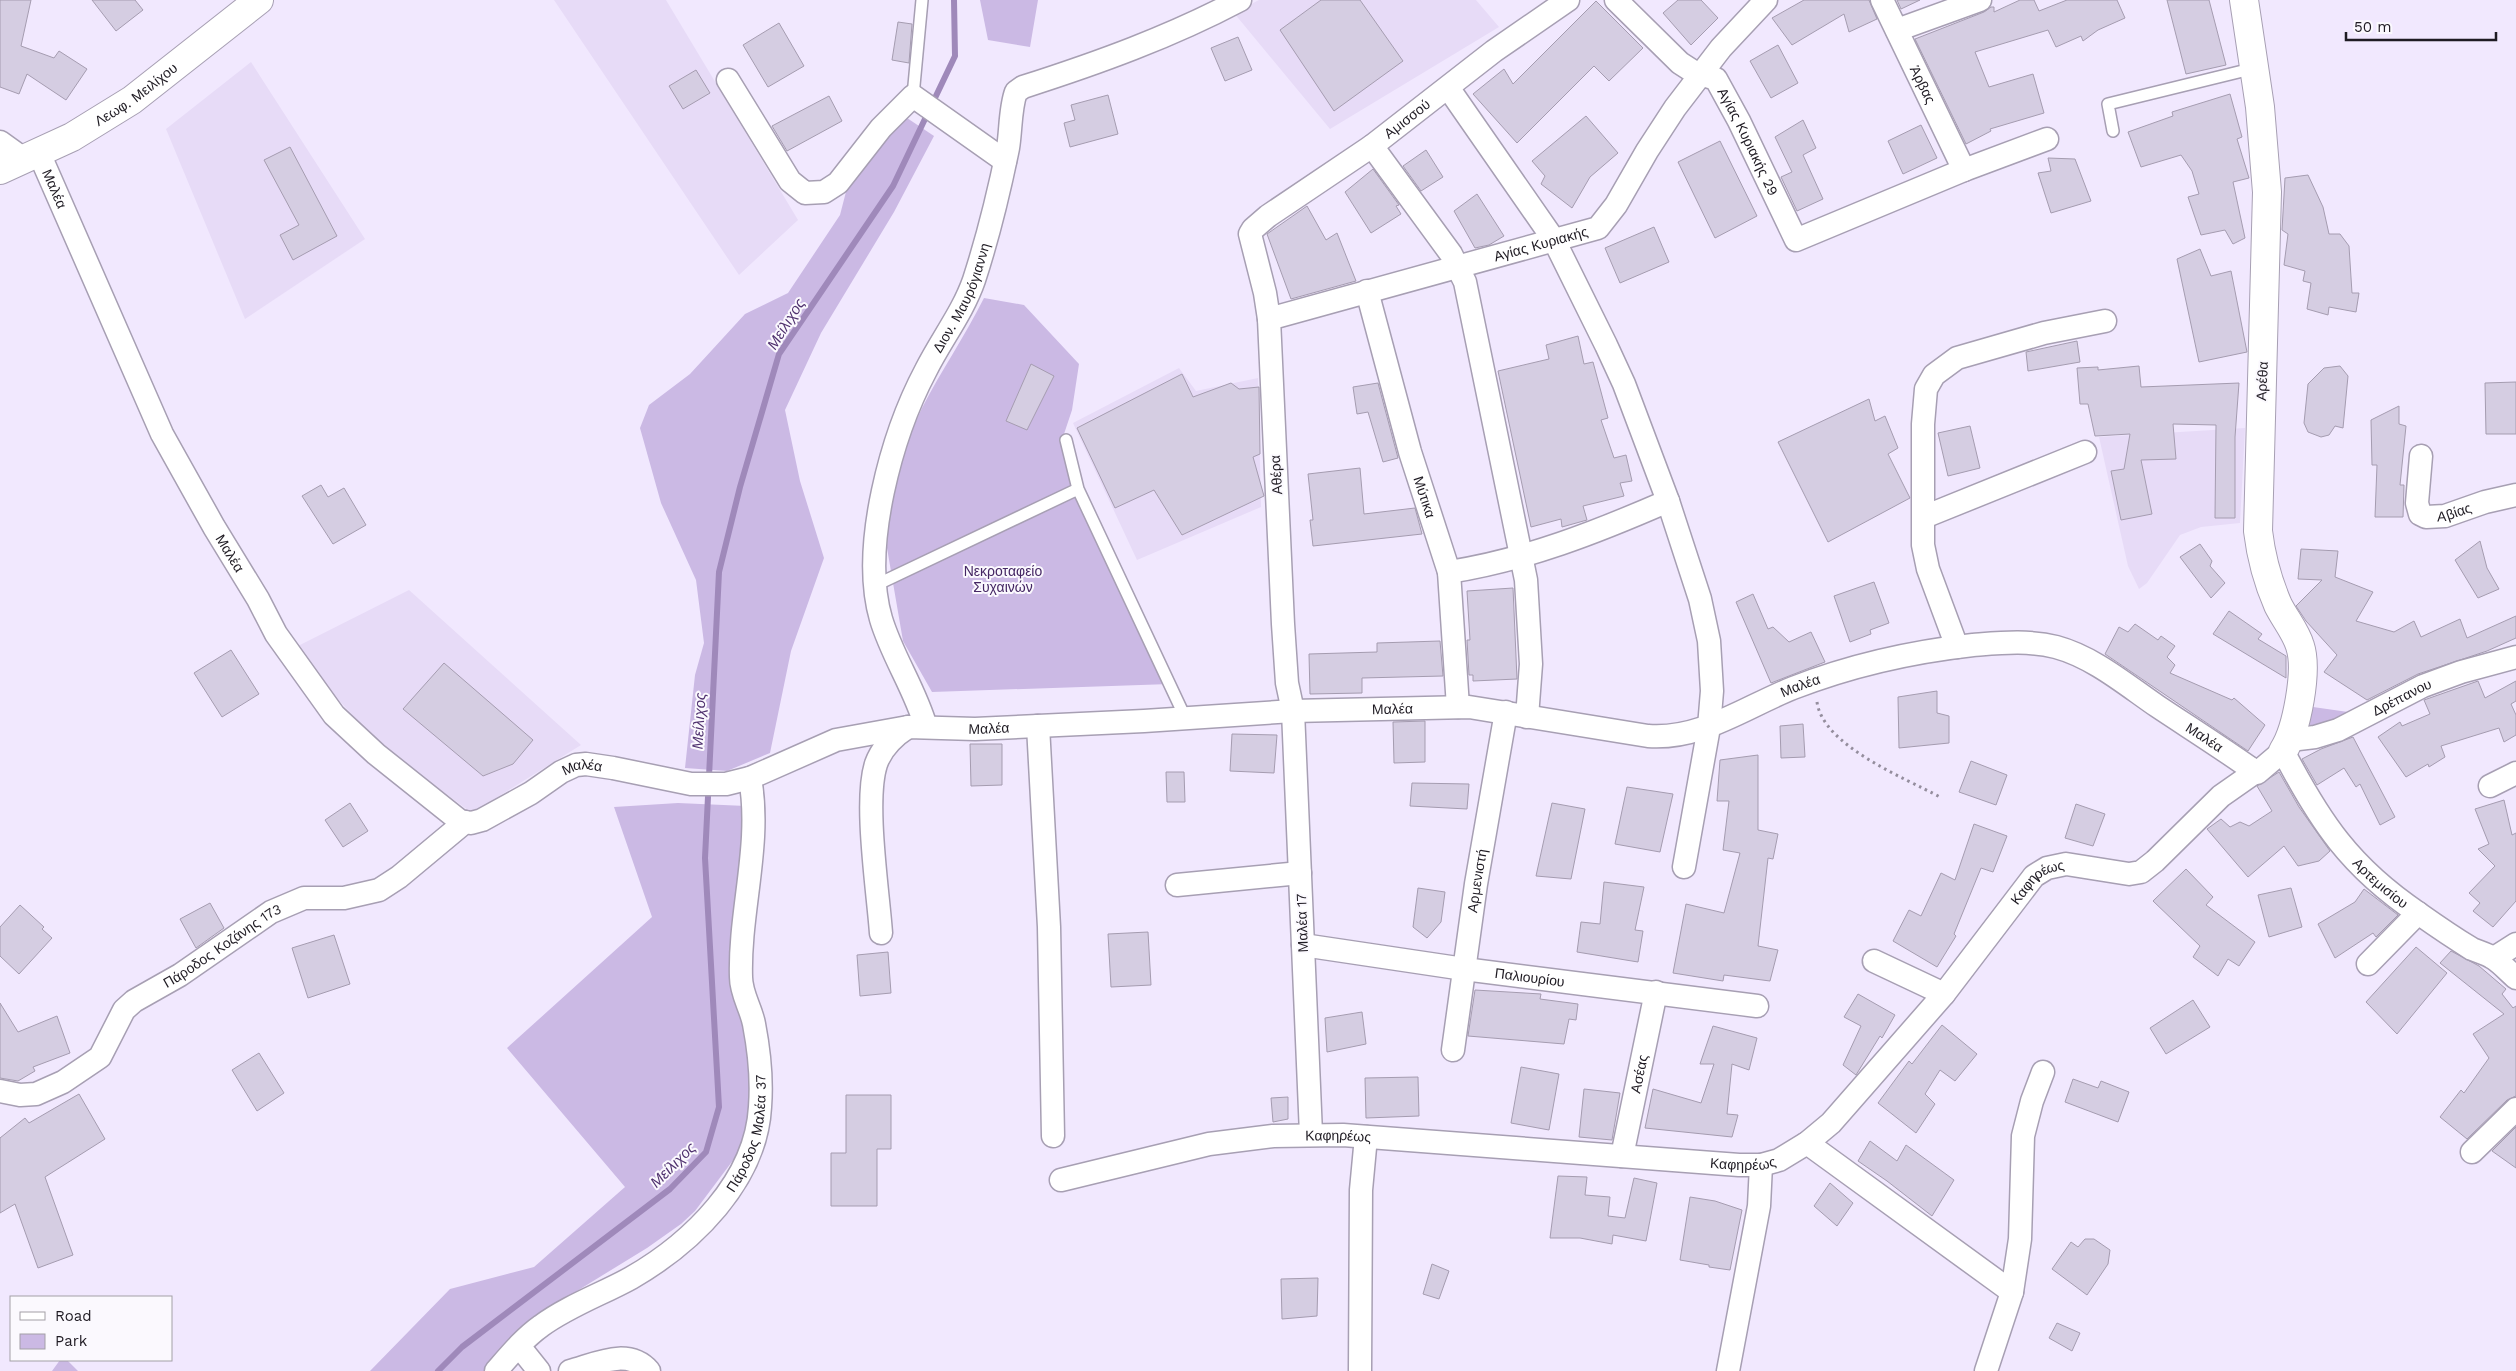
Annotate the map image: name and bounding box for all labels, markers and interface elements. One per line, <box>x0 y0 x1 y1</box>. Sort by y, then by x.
scale bar <box>2346 10 2496 42</box>
text: 50 m <box>2354 18 2391 36</box>
street label: Λεωφ. Μειλίχου <box>92 60 180 129</box>
street label: Άρβας <box>1907 63 1939 106</box>
street label: Αγίας Κυριακής 29 <box>1714 85 1781 198</box>
street label: Αμισσού <box>1381 96 1433 142</box>
street label: Μαλέα <box>39 167 70 211</box>
street label: Αγίας Κυριακής <box>1492 223 1590 264</box>
street label: Διον. Μαυρόγιαννη <box>929 241 993 355</box>
water label: Μείλιχος <box>763 295 809 353</box>
street label: Αρέθα <box>2253 361 2271 401</box>
street label: Αθέρα <box>1267 455 1285 495</box>
street label: Μύτικα <box>1410 474 1439 520</box>
street label: Αβίας <box>2437 499 2474 524</box>
street label: Μαλέα <box>212 531 248 575</box>
park label: Νεκροταφείο Συχαινών <box>964 563 1042 595</box>
street label: Μαλέα <box>1778 671 1822 700</box>
street label: Δρέπανου <box>2369 676 2434 719</box>
water label: Μείλιχος <box>689 692 710 750</box>
street label: Μαλέα <box>1372 700 1413 717</box>
street label: Μαλέα <box>968 719 1010 737</box>
street label: Μαλέα <box>2183 719 2226 755</box>
street label: Μαλέα <box>559 756 603 778</box>
street label: Αρμενιστή <box>1464 848 1490 914</box>
street label: Αρτεμισίου <box>2349 855 2411 911</box>
street label: Καφηρέως <box>2007 857 2066 908</box>
street label: Μαλέα 17 <box>1293 893 1311 953</box>
street label: Πάροδος Κοζάνης 173 <box>160 901 283 991</box>
street label: Παλιουρίου <box>1494 965 1566 990</box>
street label: Ασέας <box>1627 1053 1651 1095</box>
street label: Πάροδος Μαλέα 37 <box>723 1074 769 1195</box>
street label: Καφηρέως <box>1305 1127 1372 1145</box>
water label: Μείλιχος <box>647 1138 700 1191</box>
street label: Καφηρέως <box>1709 1153 1778 1173</box>
legend <box>10 1296 172 1361</box>
text: Road <box>55 1307 92 1325</box>
text: Park <box>55 1332 88 1350</box>

